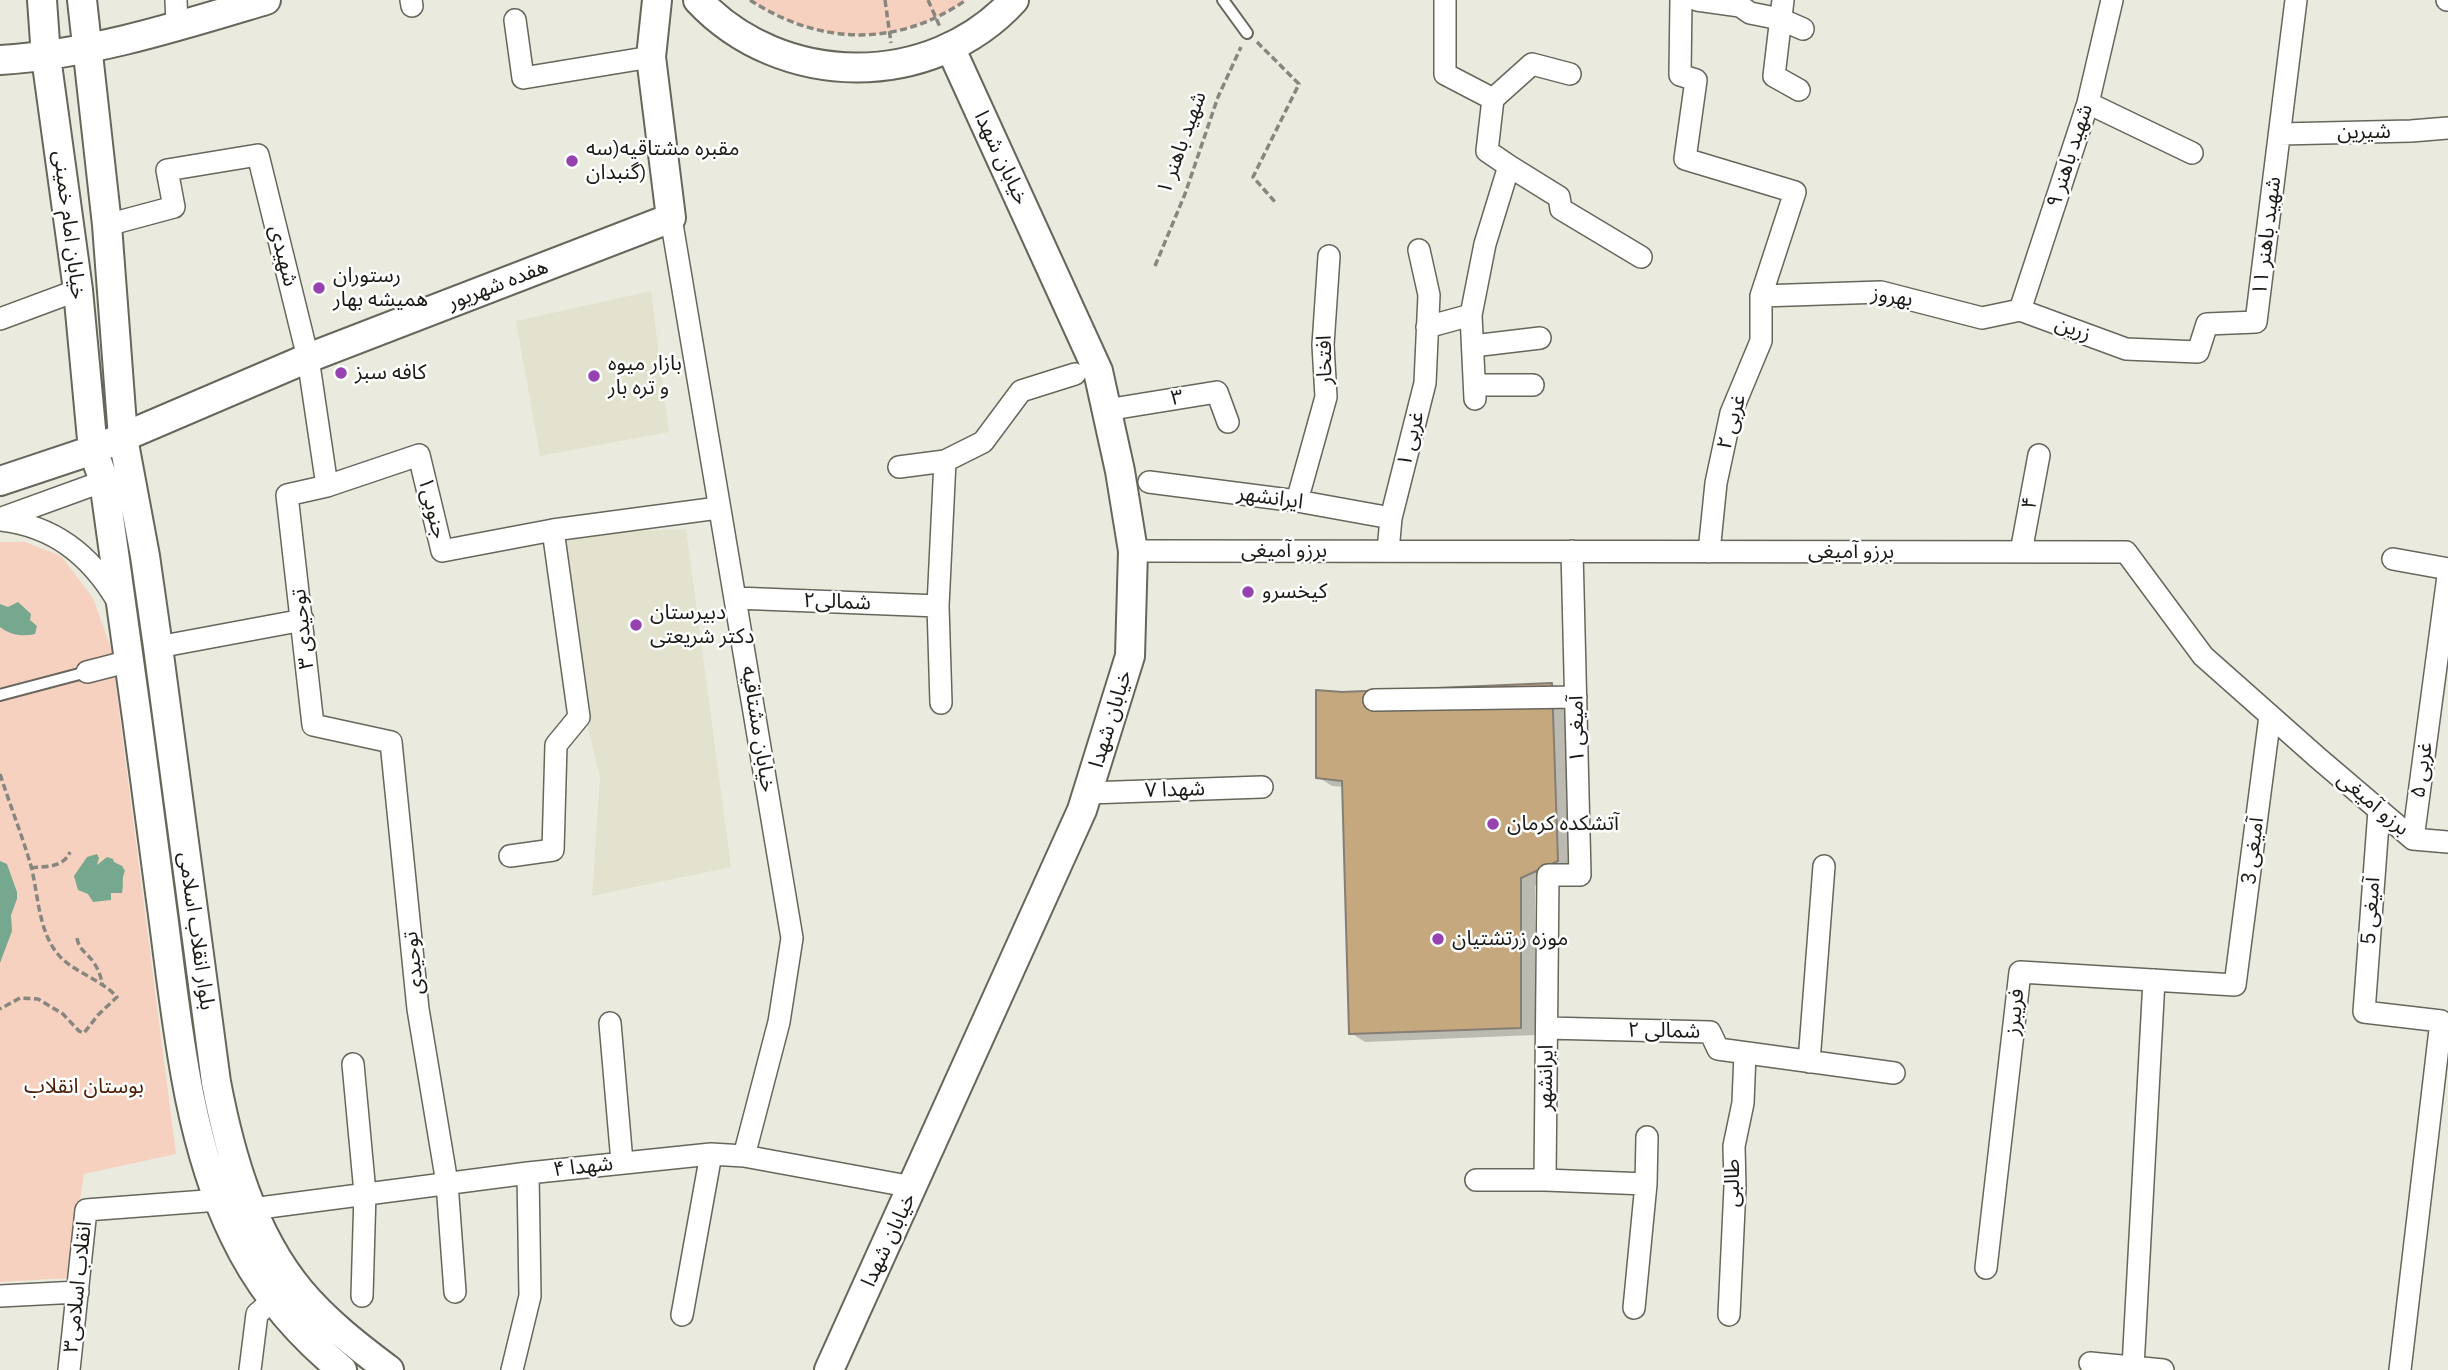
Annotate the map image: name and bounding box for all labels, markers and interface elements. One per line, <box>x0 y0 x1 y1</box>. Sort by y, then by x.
street label: شهید باهنر ۱ <box>1152 88 1212 198</box>
street label: شهید باهنر ۹ <box>2041 101 2099 211</box>
street label: خیابان شهدا <box>968 107 1034 209</box>
street label: شیرین <box>2337 119 2391 145</box>
place label: مقبره مشتاقیه(سه گنبدان) <box>586 136 740 186</box>
street label: خیابان امام خمینی <box>47 149 91 301</box>
marker: مقبره مشتاقیه(سه گنبدان) <box>564 153 580 169</box>
street label: شهید باهنر ۱۱ <box>2247 175 2287 297</box>
street label: شهیدی <box>263 223 303 289</box>
street label: هفده شهریور <box>444 254 552 316</box>
place label: رستوران همیشه بهار <box>333 263 428 313</box>
marker: رستوران همیشه بهار <box>311 280 327 296</box>
street label: بهروز <box>1869 281 1915 313</box>
street label: زرین <box>2052 311 2094 347</box>
street label: افتخار <box>1312 335 1338 385</box>
place label: بازار میوه و تره بار <box>608 351 682 401</box>
place label: کافه سبز <box>355 360 426 386</box>
marker: کافه سبز <box>333 365 349 381</box>
marker: بازار میوه و تره بار <box>586 368 602 384</box>
street label: ۳ <box>1169 385 1185 411</box>
street label: ۲ غربی <box>1712 391 1752 453</box>
street label: ۱ غربی <box>1392 409 1430 469</box>
street label: جنوبی۱ <box>412 475 452 541</box>
street label: ایرانشهر <box>1235 481 1305 515</box>
street label: ۴ <box>2017 495 2043 511</box>
street label: برزو آمیغی <box>1241 538 1327 564</box>
street label: برزو آمیغی <box>1808 539 1894 565</box>
place label: کیخسرو <box>1262 579 1327 605</box>
marker: کیخسرو <box>1240 584 1256 600</box>
street label: توحیدی ۳ <box>286 588 320 670</box>
street label: شمالی۲ <box>803 588 871 616</box>
place label: دبیرستان دکتر شریعتی <box>650 600 754 650</box>
marker: دبیرستان دکتر شریعتی <box>628 617 644 633</box>
street label: خیابان مشتاقیه <box>736 664 780 794</box>
street label: خیابان شهدا <box>1084 667 1138 771</box>
street label: آمیغی ۱ <box>1564 695 1590 763</box>
street label: ۵ غربی <box>2406 740 2438 800</box>
street label: برزو آمیغی <box>2332 767 2414 841</box>
street label: شهدا ۷ <box>1144 776 1206 804</box>
place label: آتشکده کرمان <box>1507 811 1619 837</box>
marker: آتشکده کرمان <box>1485 816 1501 832</box>
street label: آمیغی 3 <box>2236 816 2270 886</box>
street label: بلوار انقلاب اسلامی <box>172 850 220 1012</box>
street label: آمیغی 5 <box>2356 876 2386 946</box>
place label: موزه زرتشتیان <box>1452 926 1568 952</box>
street label: توحیدی <box>398 930 430 996</box>
marker: موزه زرتشتیان <box>1430 931 1446 947</box>
street label: فریبرز <box>2000 988 2030 1036</box>
street label: ۲ شمالی <box>1627 1018 1701 1044</box>
street label: ایرانشهر <box>1533 1045 1559 1111</box>
park label: بوستان انقلاب <box>24 1074 144 1100</box>
street label: شهدا ۴ <box>552 1151 614 1183</box>
street label: طالبی <box>1720 1159 1746 1207</box>
street label: خیابان شهدا <box>856 1189 922 1291</box>
street label: انقلاب اسلامی۳ <box>59 1220 97 1354</box>

